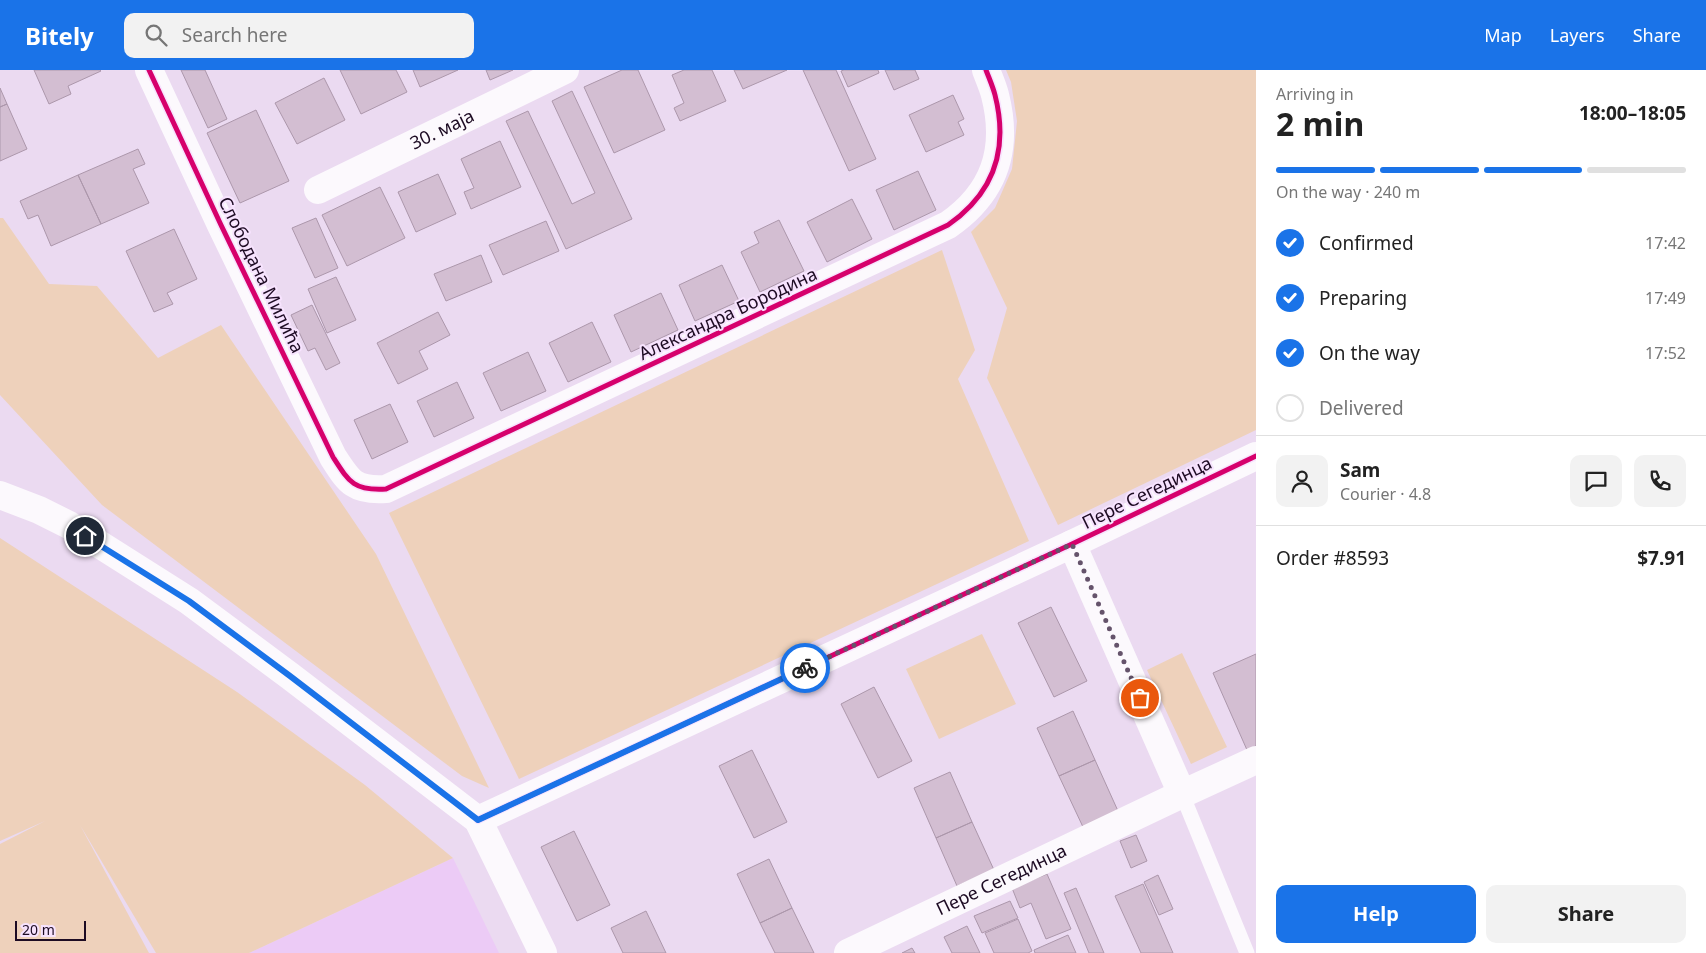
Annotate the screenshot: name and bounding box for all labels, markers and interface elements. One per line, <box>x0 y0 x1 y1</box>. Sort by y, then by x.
search box <box>124 13 474 58</box>
text: Bitely <box>25 19 94 52</box>
icon: search <box>142 21 170 49</box>
text: Search here <box>182 22 287 48</box>
text: Map <box>1484 23 1522 47</box>
text: Layers <box>1550 23 1605 47</box>
text: Share <box>1633 23 1681 47</box>
text: Arriving in <box>1276 83 1354 105</box>
text: 18:00–18:05 <box>1579 100 1686 126</box>
text: 2 min <box>1276 102 1364 145</box>
street label: 30. маја <box>406 103 478 155</box>
text: On the way · 240 m <box>1276 181 1420 203</box>
street label: Слободана Милића <box>214 192 310 357</box>
icon: check <box>1276 229 1304 257</box>
text: Confirmed <box>1319 230 1414 256</box>
text: 17:42 <box>1645 232 1686 254</box>
street label: Александра Бородина <box>635 261 821 365</box>
icon: check <box>1276 284 1304 312</box>
text: Preparing <box>1319 285 1407 311</box>
text: 17:49 <box>1645 287 1686 309</box>
icon: check <box>1276 339 1304 367</box>
text: On the way <box>1319 340 1420 366</box>
text: 17:52 <box>1645 342 1686 364</box>
text: Delivered <box>1319 395 1404 421</box>
street label: Пере Сегединца <box>1078 450 1216 534</box>
button: person <box>1276 455 1328 507</box>
button: chat <box>1570 455 1622 507</box>
button: phone <box>1634 455 1686 507</box>
text: Sam <box>1340 457 1380 483</box>
text: Courier · 4.8 <box>1340 483 1431 505</box>
pin <box>64 515 106 557</box>
icon: home <box>71 522 99 550</box>
text: Order #8593 <box>1276 545 1389 571</box>
text: $7.91 <box>1637 545 1686 571</box>
courier <box>780 643 830 693</box>
icon: bike <box>791 654 819 682</box>
pin <box>1119 677 1161 719</box>
icon: bag <box>1126 684 1154 712</box>
street label: Пере Сегединца <box>932 838 1070 920</box>
button: Help <box>1276 885 1476 943</box>
button: Share <box>1486 885 1686 943</box>
scale bar <box>15 918 86 941</box>
text: 20 m <box>22 920 55 939</box>

